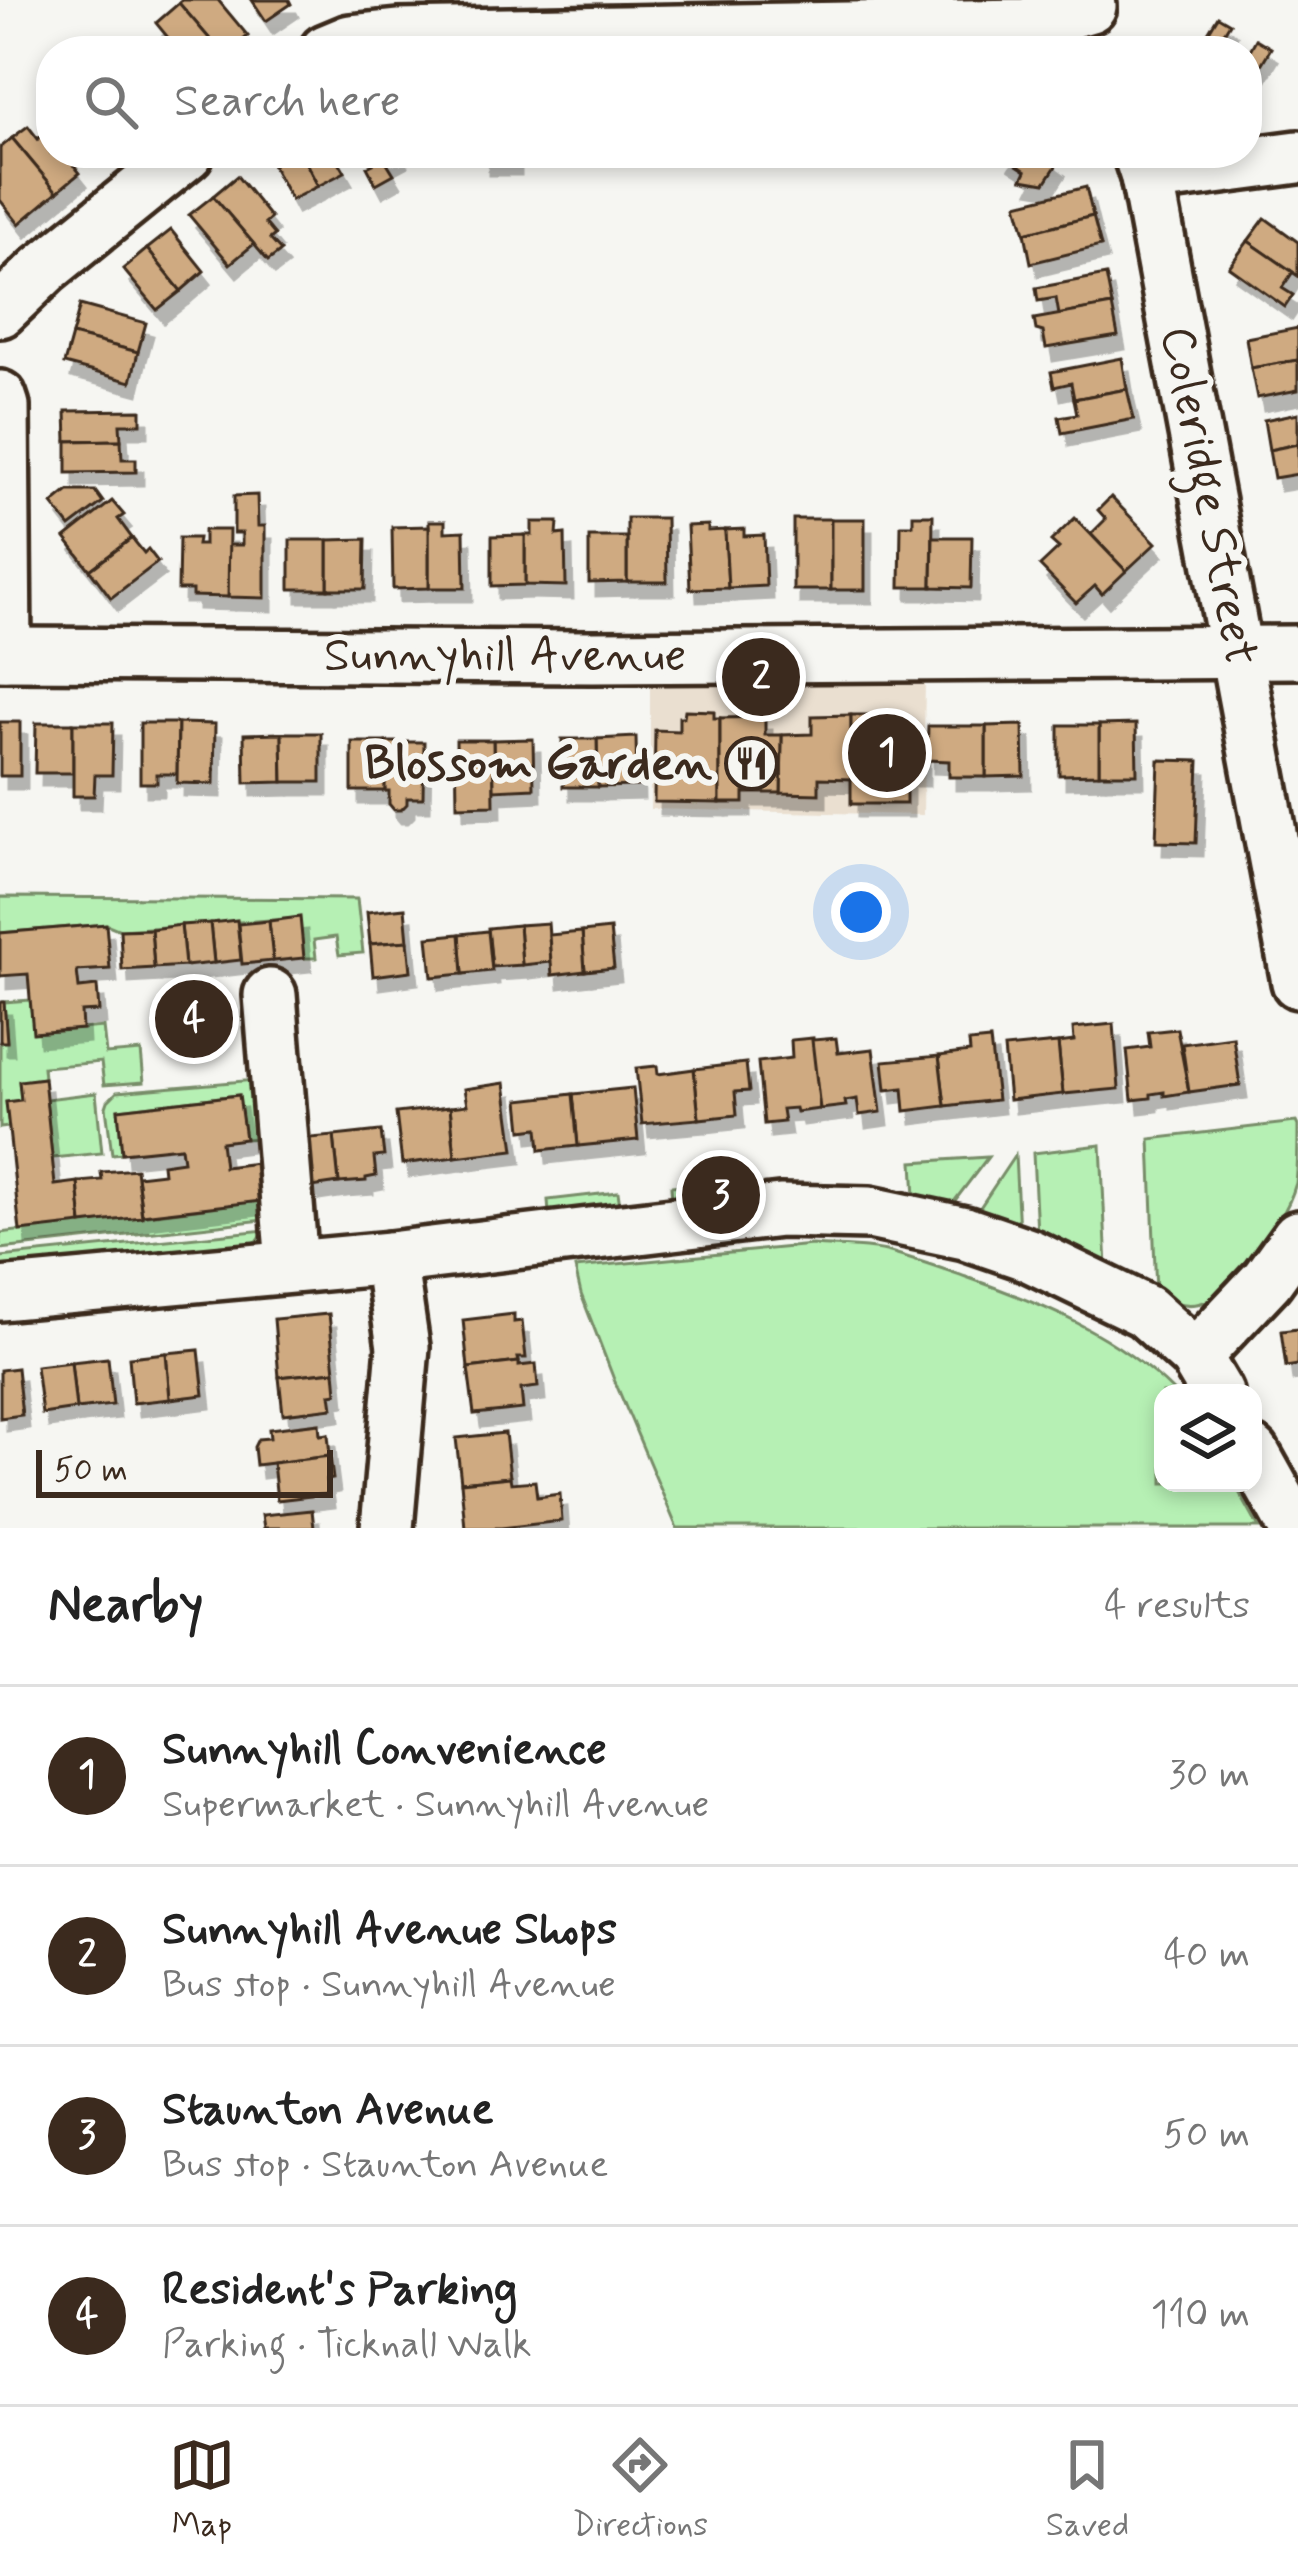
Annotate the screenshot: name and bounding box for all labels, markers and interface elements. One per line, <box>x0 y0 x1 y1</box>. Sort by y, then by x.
search box <box>36 36 1262 168</box>
icon: search <box>78 69 144 135</box>
text: Search here <box>174 73 401 132</box>
street label: Coleridge Street <box>1139 321 1272 672</box>
street label: Sunnyhill Avenue <box>324 625 686 688</box>
pin: 2 <box>722 632 800 722</box>
pin: 1 <box>848 708 926 798</box>
place label: Blossom Garden <box>365 733 712 796</box>
restaurant icon: Blossom Garden <box>723 736 779 792</box>
your location <box>831 882 891 942</box>
pin: 4 <box>155 974 233 1064</box>
pin: 3 <box>682 1150 760 1240</box>
map controls <box>1154 1384 1262 1492</box>
button: layers <box>1154 1384 1262 1492</box>
scale bar <box>36 1444 333 1497</box>
text: 50 m <box>54 1449 128 1493</box>
text: Nearby <box>48 1573 203 1639</box>
text: 4 results <box>1104 1581 1250 1632</box>
text: Sunnyhill Convenience <box>162 1721 607 1780</box>
text: 1 <box>78 1750 96 1801</box>
text: 30 m <box>1168 1750 1250 1801</box>
text: Supermarket · Sunnyhill Avenue <box>162 1780 709 1831</box>
text: Sunnyhill Avenue Shops <box>162 1901 617 1960</box>
text: 2 <box>77 1930 97 1981</box>
text: 40 m <box>1163 1930 1250 1981</box>
text: Bus stop · Sunnyhill Avenue <box>162 1960 616 2011</box>
text: Staunton Avenue <box>162 2081 494 2140</box>
text: 3 <box>78 2110 96 2161</box>
text: 50 m <box>1163 2110 1250 2161</box>
text: Bus stop · Staunton Avenue <box>162 2140 609 2191</box>
text: Resident's Parking <box>162 2261 517 2320</box>
text: 4 <box>76 2290 98 2341</box>
text: 110 m <box>1151 2290 1250 2341</box>
text: Parking · Ticknall Walk <box>162 2320 532 2371</box>
tab: Map <box>169 2432 235 2548</box>
tab: Directions <box>572 2432 708 2548</box>
tab: Saved <box>1046 2432 1129 2548</box>

